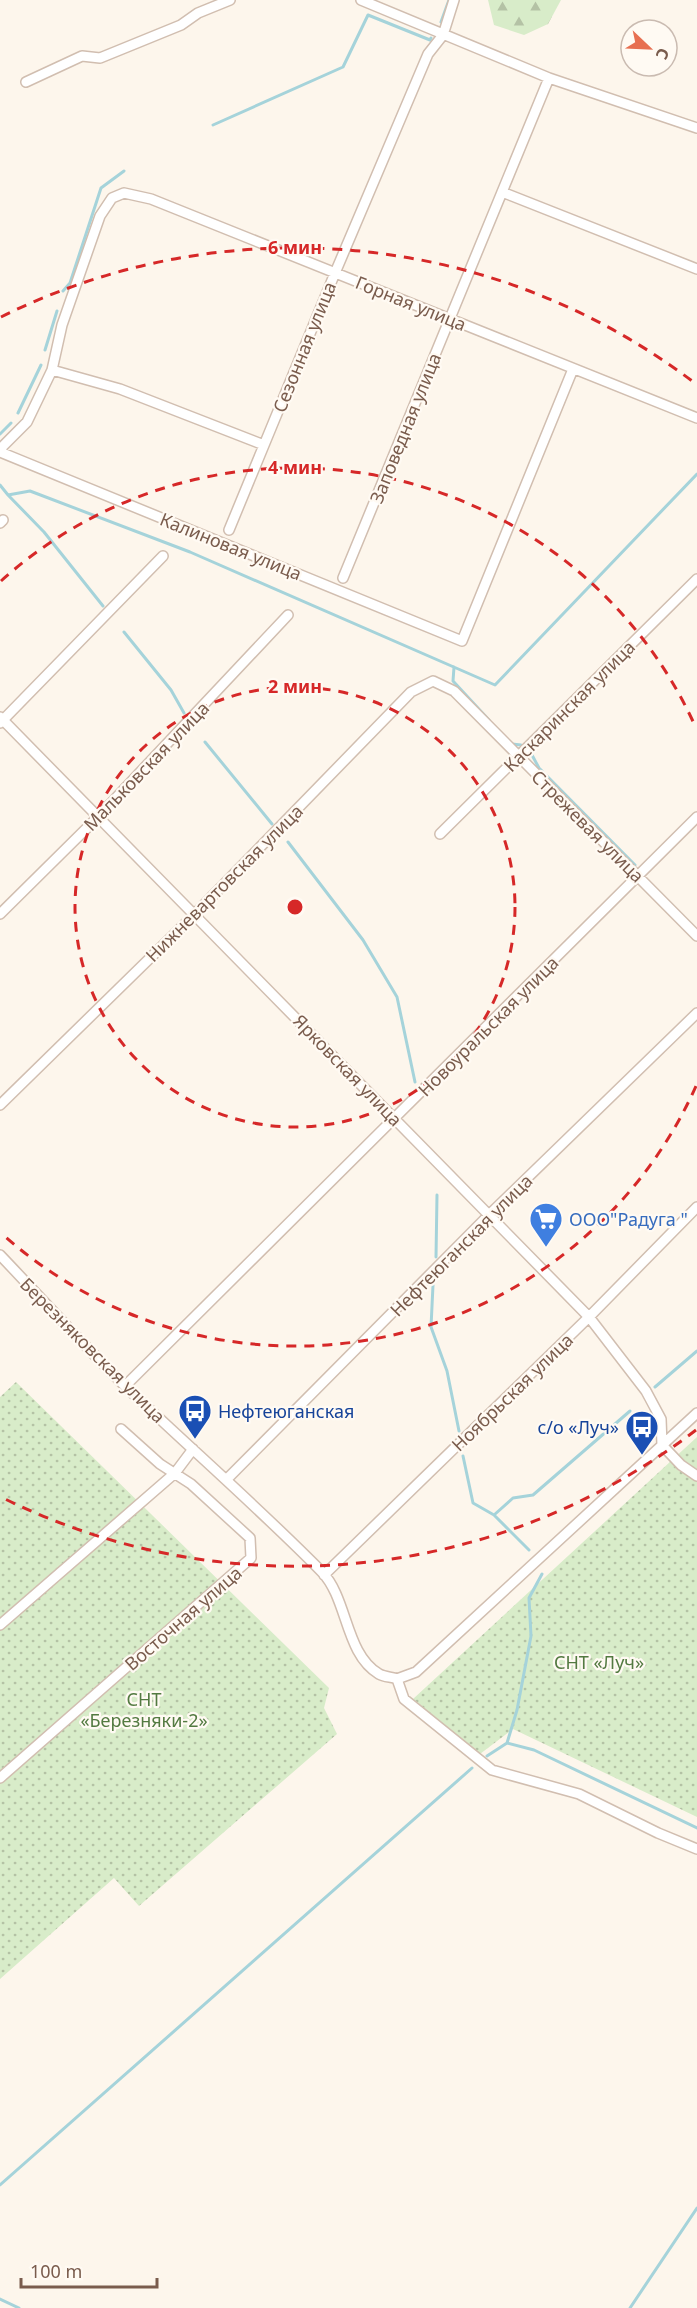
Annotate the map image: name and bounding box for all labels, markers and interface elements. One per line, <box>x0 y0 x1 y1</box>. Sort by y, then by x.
north arrow <box>619 18 679 78</box>
text: С <box>651 45 675 63</box>
text: 6 мин <box>268 235 322 259</box>
street label: Горная улица <box>352 270 470 336</box>
street label: Сезонная улица <box>267 278 341 416</box>
street label: Заповедная улица <box>364 349 446 507</box>
text: 4 мин <box>268 455 322 479</box>
street label: Калиновая улица <box>157 507 305 585</box>
street label: Каскаринская улица <box>498 635 640 777</box>
text: 2 мин <box>268 674 322 698</box>
street label: Мальковская улица <box>78 696 214 836</box>
street label: Стрежевая улица <box>527 765 649 887</box>
street label: Нижневартовская улица <box>140 799 308 967</box>
centre of rings <box>285 897 305 917</box>
street label: Новоуральская улица <box>413 951 563 1101</box>
street label: Ярковская улица <box>288 1009 408 1131</box>
street label: Нефтеюганская улица <box>385 1169 537 1321</box>
supermarket icon: ООО"Радуга " <box>528 1201 564 1248</box>
place label: ООО"Радуга " <box>569 1207 688 1231</box>
street label: Березняковская улица <box>15 1272 171 1428</box>
street label: Ноябрьская улица <box>446 1328 578 1456</box>
bus stop icon: Нефтеюганская <box>177 1393 213 1440</box>
place label: Нефтеюганская <box>218 1399 354 1423</box>
bus stop icon: с/о «Луч» <box>624 1409 660 1456</box>
place label: с/о «Луч» <box>537 1415 619 1439</box>
street label: Восточная улица <box>119 1560 247 1676</box>
park label: СНТ «Луч» <box>554 1650 644 1674</box>
park label: СНТ «Березняки-2» <box>80 1687 208 1732</box>
scale bar <box>21 2251 158 2289</box>
text: 100 m <box>30 2259 82 2283</box>

